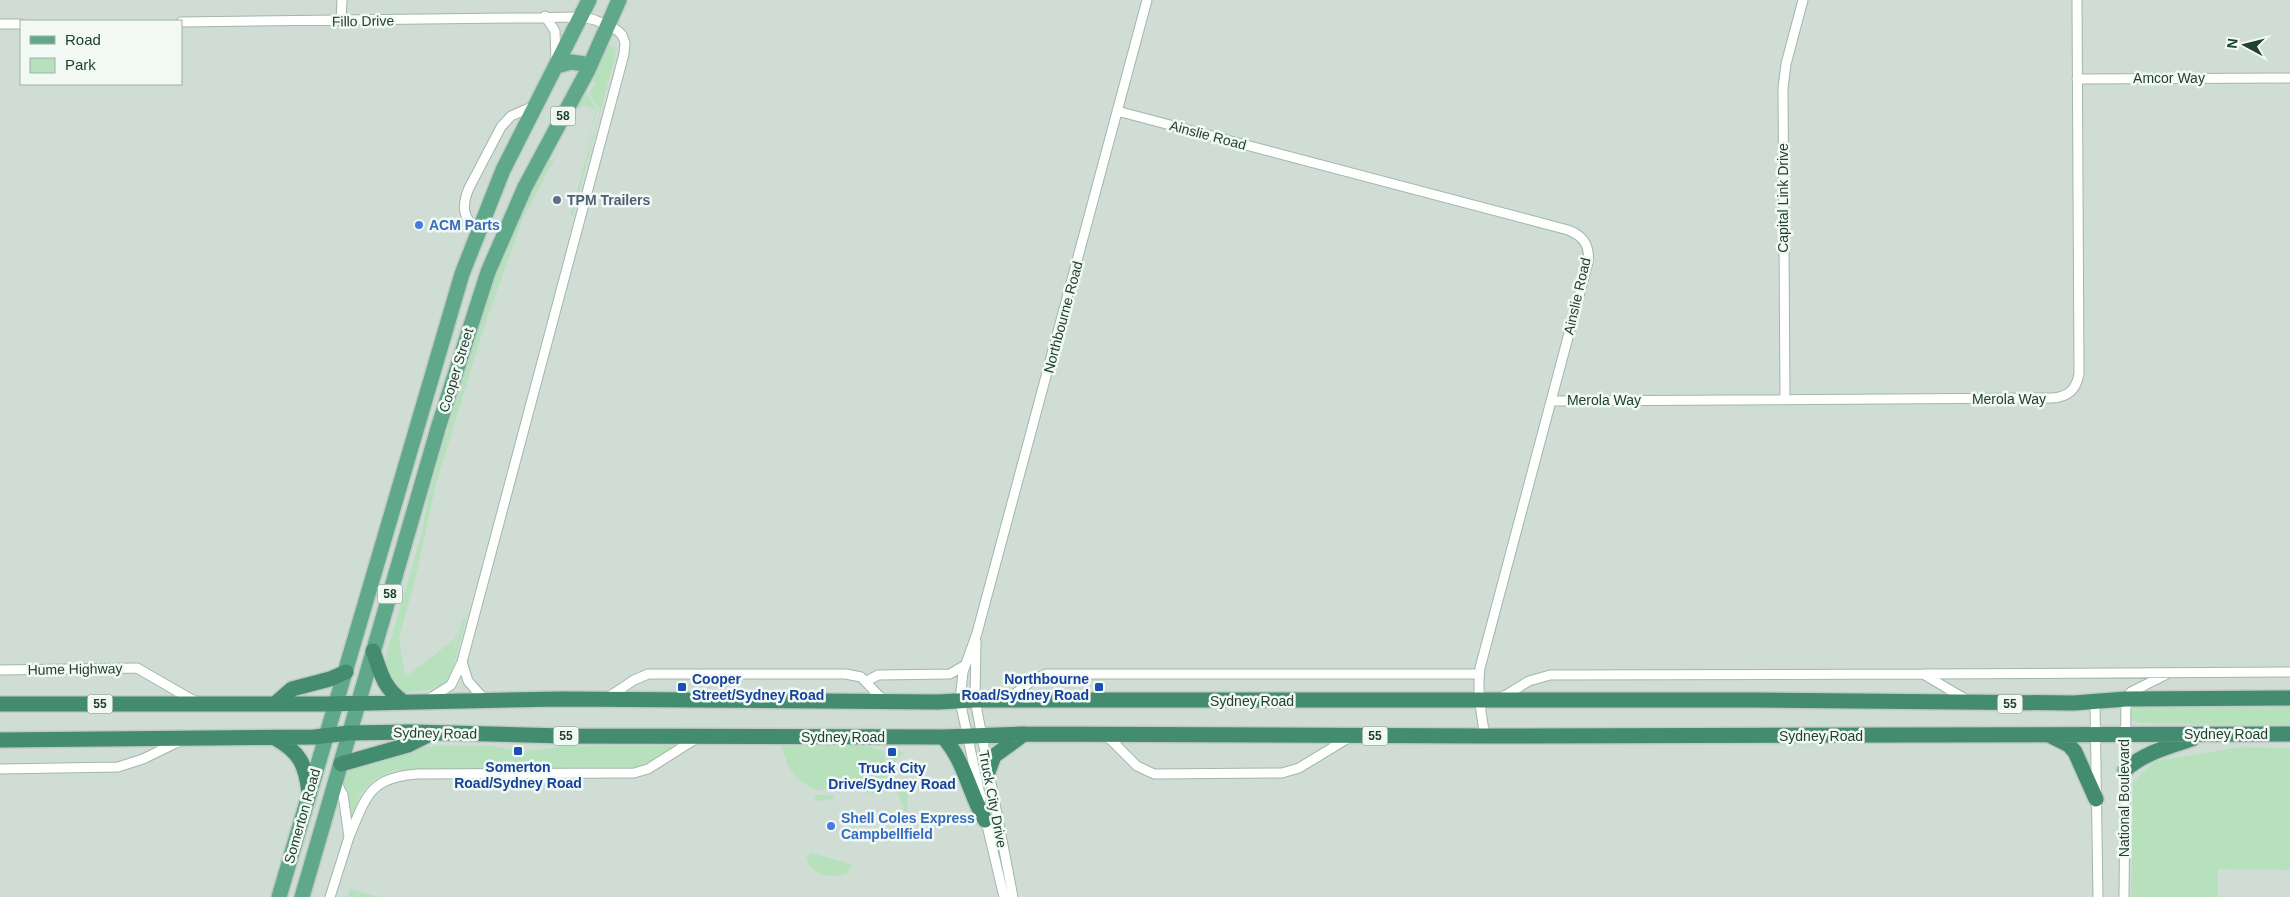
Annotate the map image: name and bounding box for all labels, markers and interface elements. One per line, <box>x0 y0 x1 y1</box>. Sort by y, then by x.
street label: Fillo Drive <box>332 12 394 30</box>
legend <box>20 20 182 85</box>
north arrow <box>2220 20 2270 70</box>
text: Road <box>65 31 101 48</box>
text: N <box>2224 37 2241 49</box>
text: Park <box>65 56 96 73</box>
street label: Amcor Way <box>2133 70 2205 86</box>
road number: 58 <box>550 106 576 125</box>
street label: Ainslie Road <box>1168 117 1248 153</box>
street label: Capital Link Drive <box>1775 143 1791 253</box>
place label: TPM Trailers <box>567 192 650 208</box>
marker: TPM Trailers <box>551 194 563 206</box>
place label: ACM Parts <box>429 217 500 233</box>
marker: ACM Parts <box>413 219 425 231</box>
street label: Ainslie Road <box>1560 256 1594 336</box>
street label: Northbourne Road <box>1040 259 1086 375</box>
street label: Cooper Street <box>436 326 476 414</box>
street label: Merola Way <box>1972 391 2046 407</box>
street label: Merola Way <box>1567 392 1641 408</box>
road number: 58 <box>378 584 402 604</box>
street label: Hume Highway <box>27 660 123 678</box>
place label: Cooper Street/Sydney Road <box>692 671 824 703</box>
place label: Northbourne Road/Sydney Road <box>961 671 1089 703</box>
marker: Cooper Street/Sydney Road <box>676 681 688 693</box>
marker: Northbourne Road/Sydney Road <box>1093 681 1105 693</box>
street label: Sydney Road <box>1210 693 1294 709</box>
road number: 55 <box>88 694 112 714</box>
road number: 55 <box>1998 694 2022 714</box>
street label: Sydney Road <box>393 724 477 742</box>
road number: 55 <box>554 726 578 746</box>
road number: 55 <box>1362 726 1388 746</box>
street label: Sydney Road <box>2184 726 2268 742</box>
street label: Sydney Road <box>1779 728 1863 744</box>
street label: Sydney Road <box>801 729 885 745</box>
street label: National Boulevard <box>2116 739 2132 857</box>
marker: Somerton Road/Sydney Road <box>512 745 524 757</box>
marker: Truck City Drive/Sydney Road <box>886 746 898 758</box>
street label: Truck City Drive <box>976 749 1010 849</box>
place label: Somerton Road/Sydney Road <box>454 759 582 791</box>
place label: Truck City Drive/Sydney Road <box>828 760 956 792</box>
street label: Somerton Road <box>281 767 323 865</box>
place label: Shell Coles Express Campbellfield <box>841 810 975 842</box>
marker: Shell Coles Express Campbellfield <box>825 820 837 832</box>

